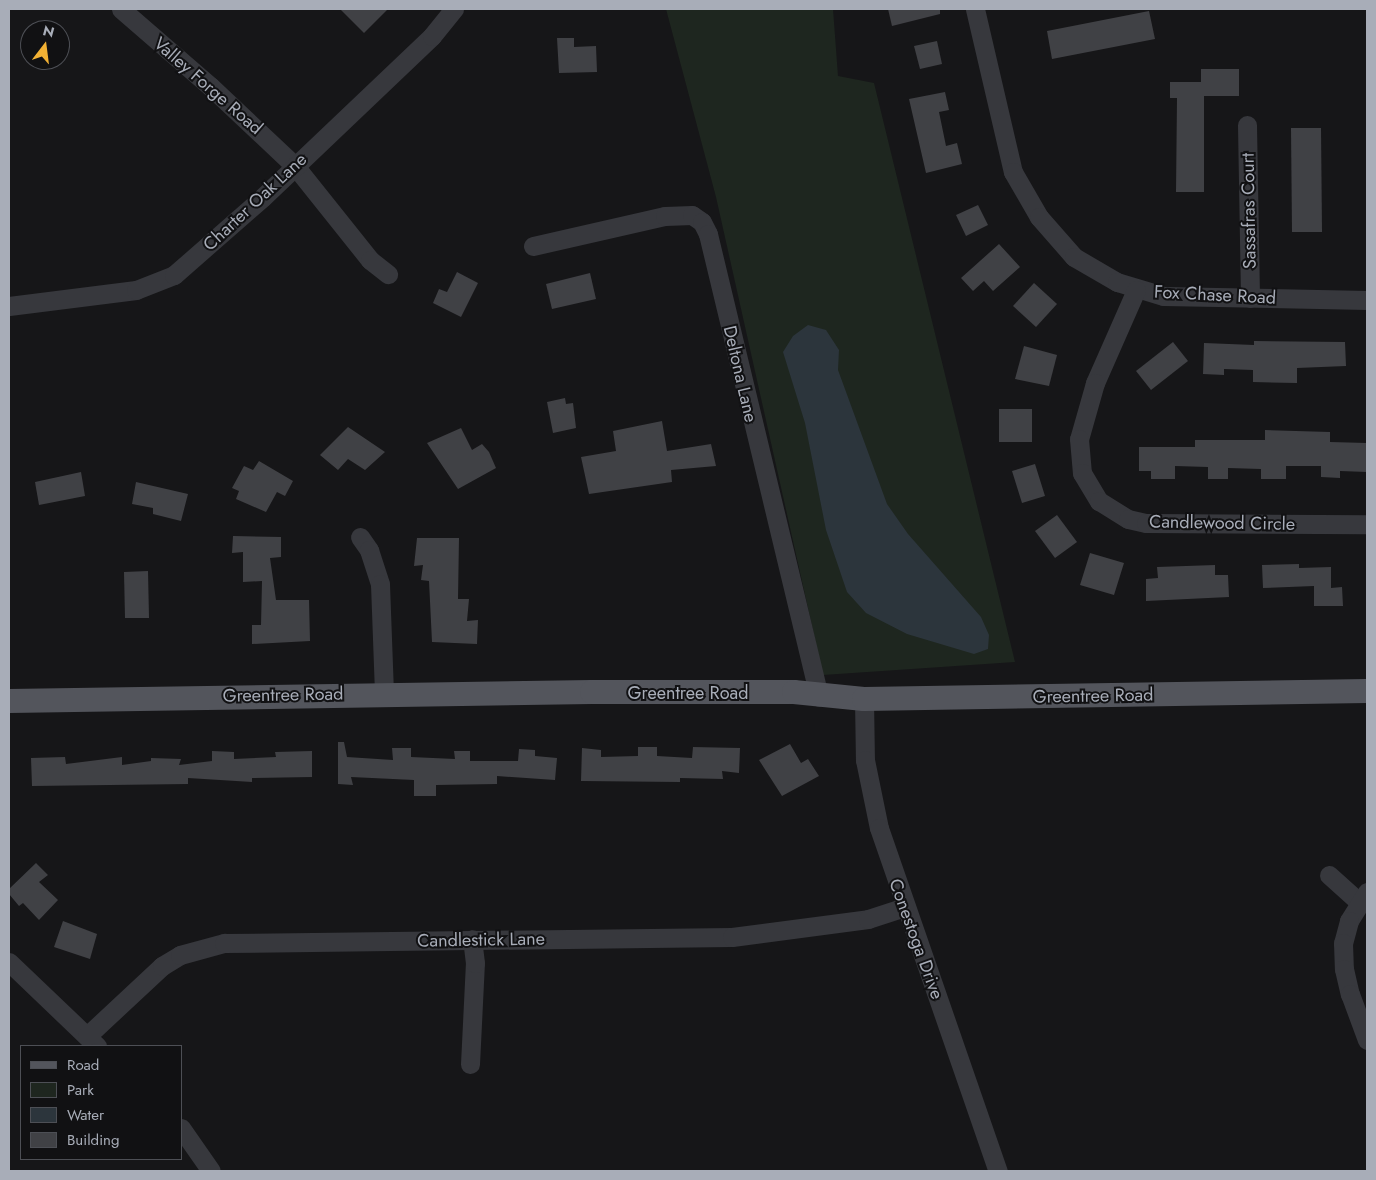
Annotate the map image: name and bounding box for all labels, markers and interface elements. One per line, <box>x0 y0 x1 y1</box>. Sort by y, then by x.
north arrow <box>20 20 70 70</box>
text: N <box>41 20 57 43</box>
street label: Valley Forge Road <box>149 33 267 139</box>
street label: Charter Oak Lane <box>199 149 311 255</box>
street label: Sassafras Court <box>1237 153 1261 269</box>
street label: Fox Chase Road <box>1153 281 1277 309</box>
street label: Deltona Lane <box>718 323 762 425</box>
street label: Candlewood Circle <box>1149 511 1295 535</box>
street label: Greentree Road <box>628 682 748 704</box>
street label: Greentree Road <box>222 683 344 707</box>
street label: Greentree Road <box>1032 684 1154 708</box>
street label: Conestoga Drive <box>884 876 948 1002</box>
street label: Candlestick Lane <box>417 928 545 952</box>
legend <box>20 1045 182 1160</box>
text: Road <box>67 1054 99 1076</box>
text: Park <box>67 1079 94 1101</box>
text: Water <box>67 1104 104 1126</box>
text: Building <box>67 1129 119 1151</box>

